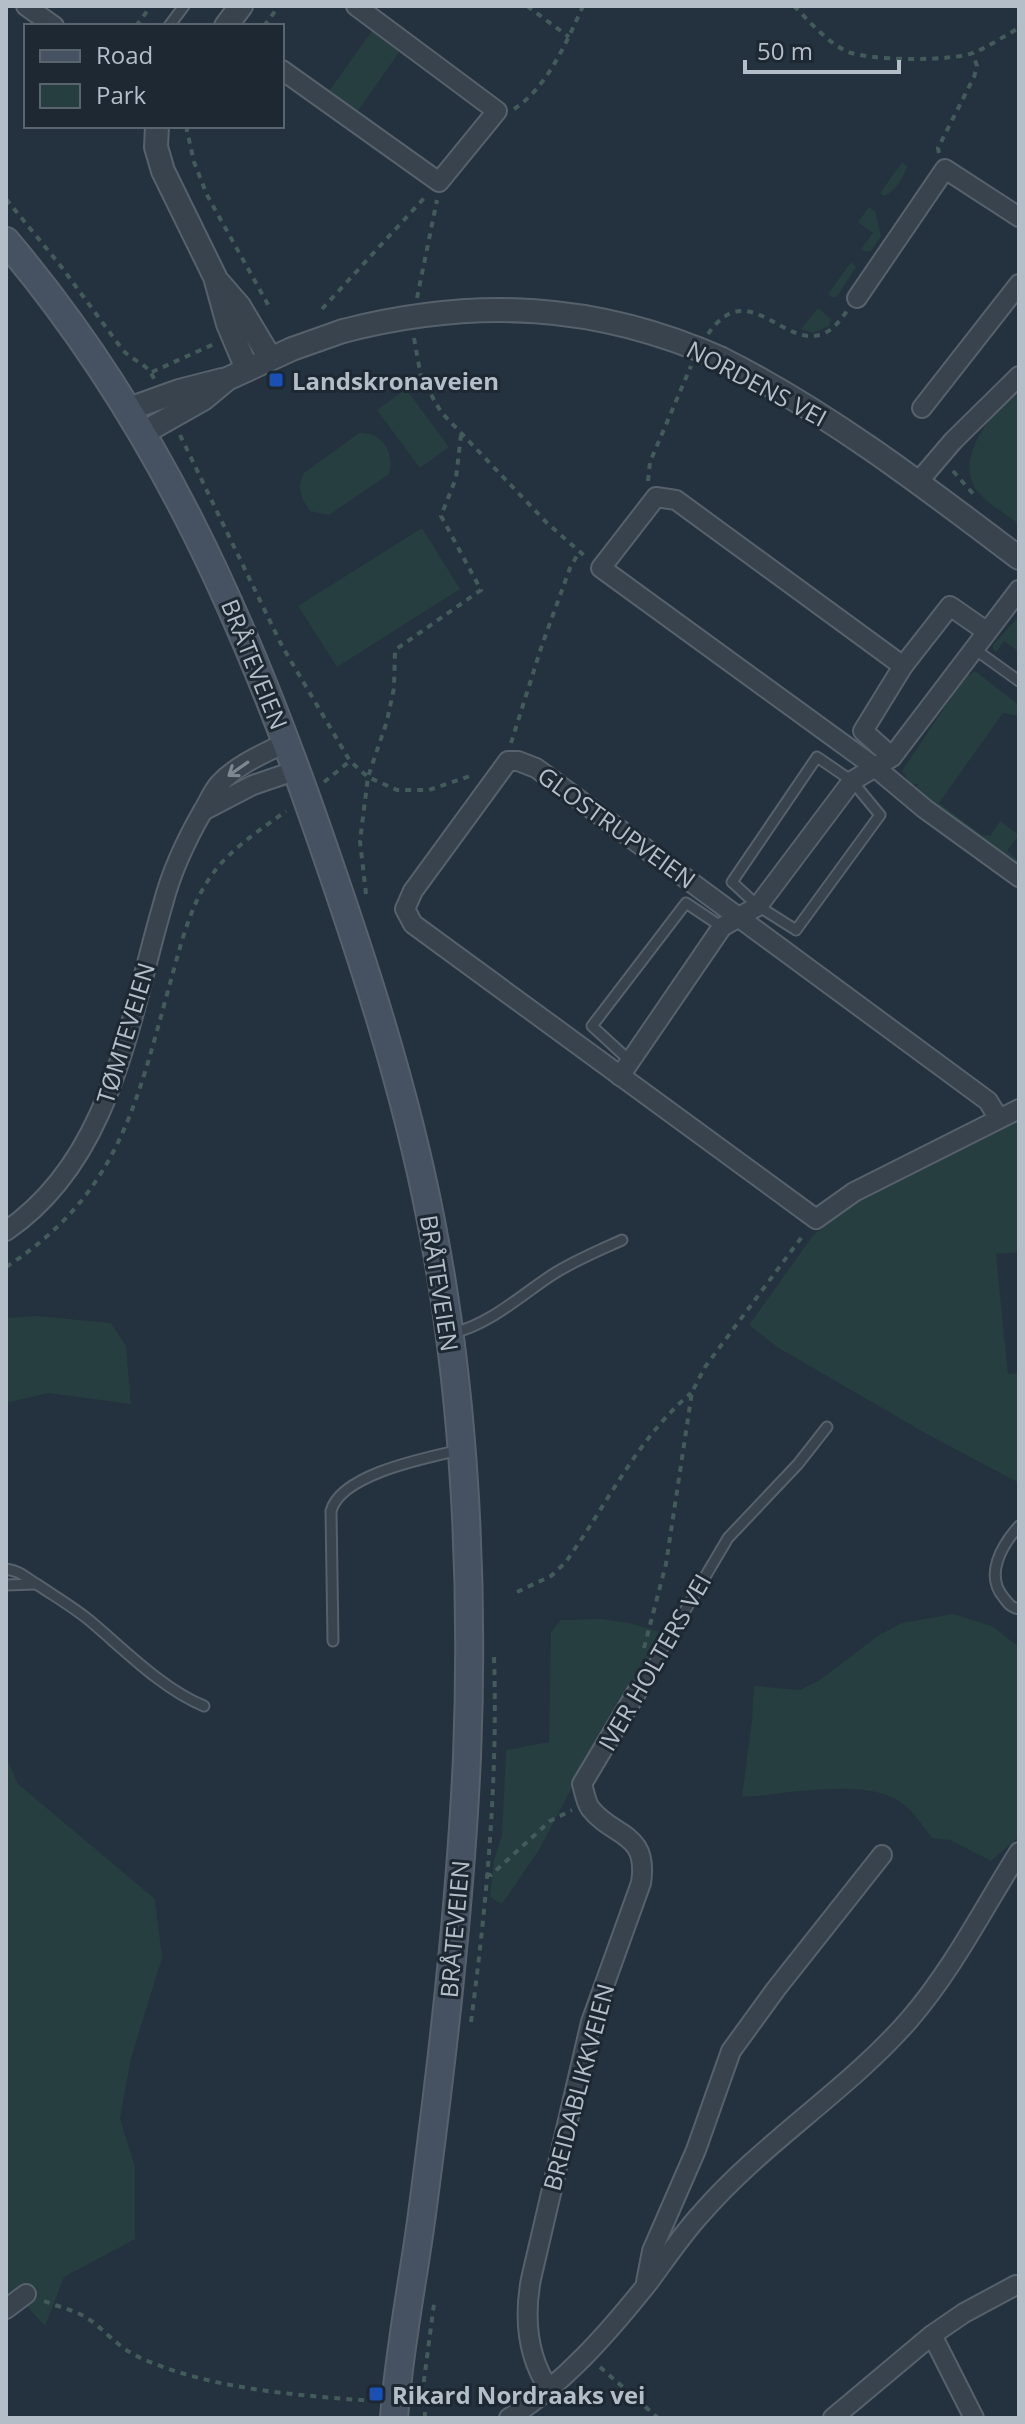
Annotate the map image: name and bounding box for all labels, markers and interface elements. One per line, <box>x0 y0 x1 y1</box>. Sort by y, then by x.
legend <box>24 24 284 128</box>
scale bar <box>745 24 899 74</box>
text: 50 m <box>757 34 813 67</box>
text: Road <box>96 38 153 71</box>
text: Park <box>96 78 147 111</box>
street label: NORDENS VEI <box>681 332 833 434</box>
place label: Landskronaveien <box>292 364 499 397</box>
marker: Landskronaveien <box>267 371 285 389</box>
street label: BRÅTEVEIEN <box>214 594 296 734</box>
street label: GLOSTRUPVEIEN <box>531 759 703 895</box>
one-way arrow <box>228 760 249 777</box>
street label: TØMTEVEIEN <box>88 958 162 1108</box>
street label: BRÅTEVEIEN <box>413 1212 467 1354</box>
street label: IVER HOLTERS VEI <box>590 1567 718 1757</box>
street label: BRÅTEVEIEN <box>432 1859 476 1999</box>
street label: BREIDABLIKKVEIEN <box>535 1980 621 2194</box>
place label: Rikard Nordraaks vei <box>392 2378 645 2411</box>
marker: Rikard Nordraaks vei <box>367 2385 385 2403</box>

